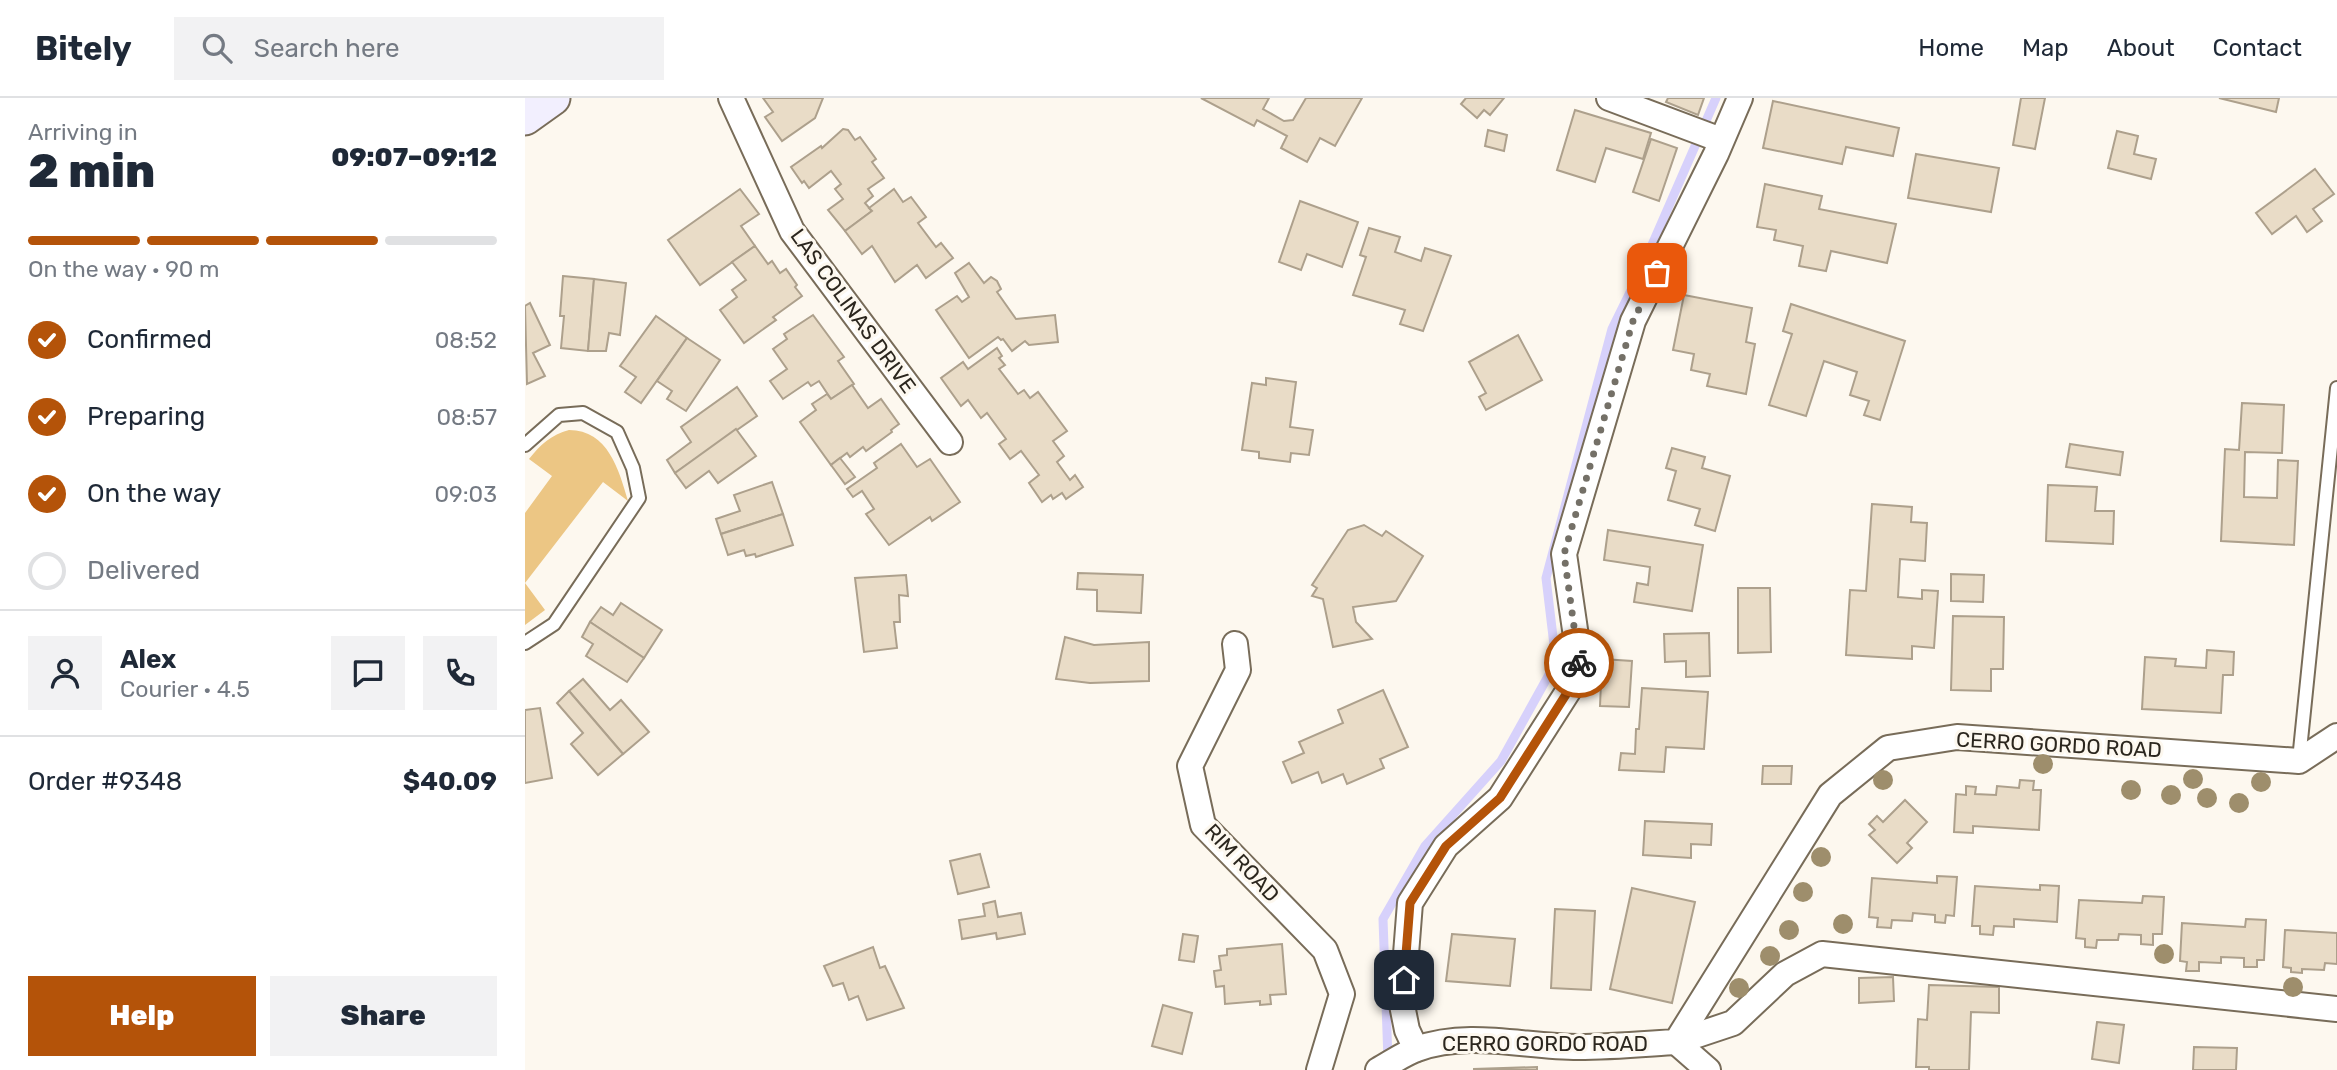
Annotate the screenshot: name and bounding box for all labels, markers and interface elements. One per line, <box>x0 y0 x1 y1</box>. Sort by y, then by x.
search box <box>174 17 664 80</box>
text: Bitely <box>35 29 132 68</box>
icon: search <box>198 29 236 67</box>
text: Search here <box>254 33 400 64</box>
text: Home <box>1918 34 1984 62</box>
text: Map <box>2022 34 2069 62</box>
text: About <box>2107 34 2175 62</box>
text: Contact <box>2213 34 2302 62</box>
text: Arriving in <box>28 118 138 146</box>
text: 09:07–09:12 <box>331 142 497 173</box>
text: 2 min <box>28 144 155 199</box>
street label: LAS COLINAS DRIVE <box>785 224 921 398</box>
pin <box>1627 243 1687 303</box>
icon: bag <box>1638 254 1676 292</box>
text: On the way · 90 m <box>28 255 219 283</box>
icon: check <box>28 321 66 359</box>
text: Confirmed <box>87 324 212 355</box>
text: 08:52 <box>435 326 497 354</box>
icon: check <box>28 398 66 436</box>
text: Preparing <box>87 401 205 432</box>
text: 08:57 <box>436 403 497 431</box>
icon: check <box>28 475 66 513</box>
text: On the way <box>87 478 221 509</box>
text: 09:03 <box>434 480 497 508</box>
text: Delivered <box>87 555 200 586</box>
courier <box>1544 628 1614 698</box>
button: person <box>28 636 102 710</box>
button: chat <box>331 636 405 710</box>
button: phone <box>423 636 497 710</box>
text: Alex <box>120 644 176 675</box>
icon: bike <box>1560 644 1598 682</box>
text: Courier · 4.5 <box>120 675 250 703</box>
street label: CERRO GORDO ROAD <box>1956 727 2162 762</box>
text: Order #9348 <box>28 766 182 797</box>
text: $40.09 <box>403 766 497 797</box>
street label: RIM ROAD <box>1200 818 1285 907</box>
pin <box>1374 950 1434 1010</box>
icon: home <box>1385 961 1423 999</box>
button: Help <box>28 976 256 1056</box>
button: Share <box>270 976 497 1056</box>
street label: CERRO GORDO ROAD <box>1442 1031 1648 1056</box>

